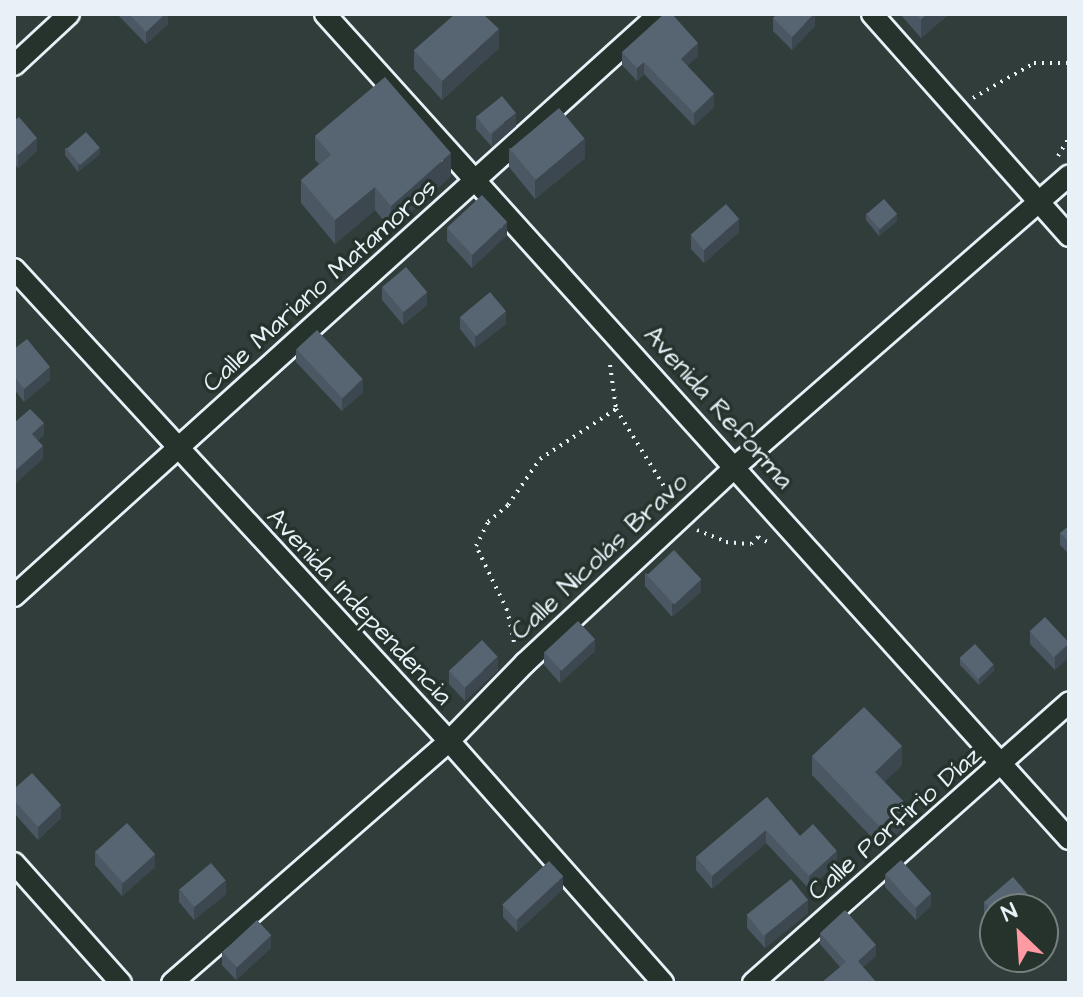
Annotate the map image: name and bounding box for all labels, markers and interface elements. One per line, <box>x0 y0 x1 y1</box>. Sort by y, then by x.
street label: Calle Mariano Matamoros <box>197 173 443 399</box>
street label: Avenida Reforma <box>637 320 799 496</box>
street label: Calle Nicolás Bravo <box>505 467 695 647</box>
street label: Avenida Independencia <box>260 502 458 712</box>
street label: Calle Porfirio Díaz <box>802 740 988 908</box>
north arrow <box>979 893 1059 973</box>
text: N <box>997 896 1022 930</box>

